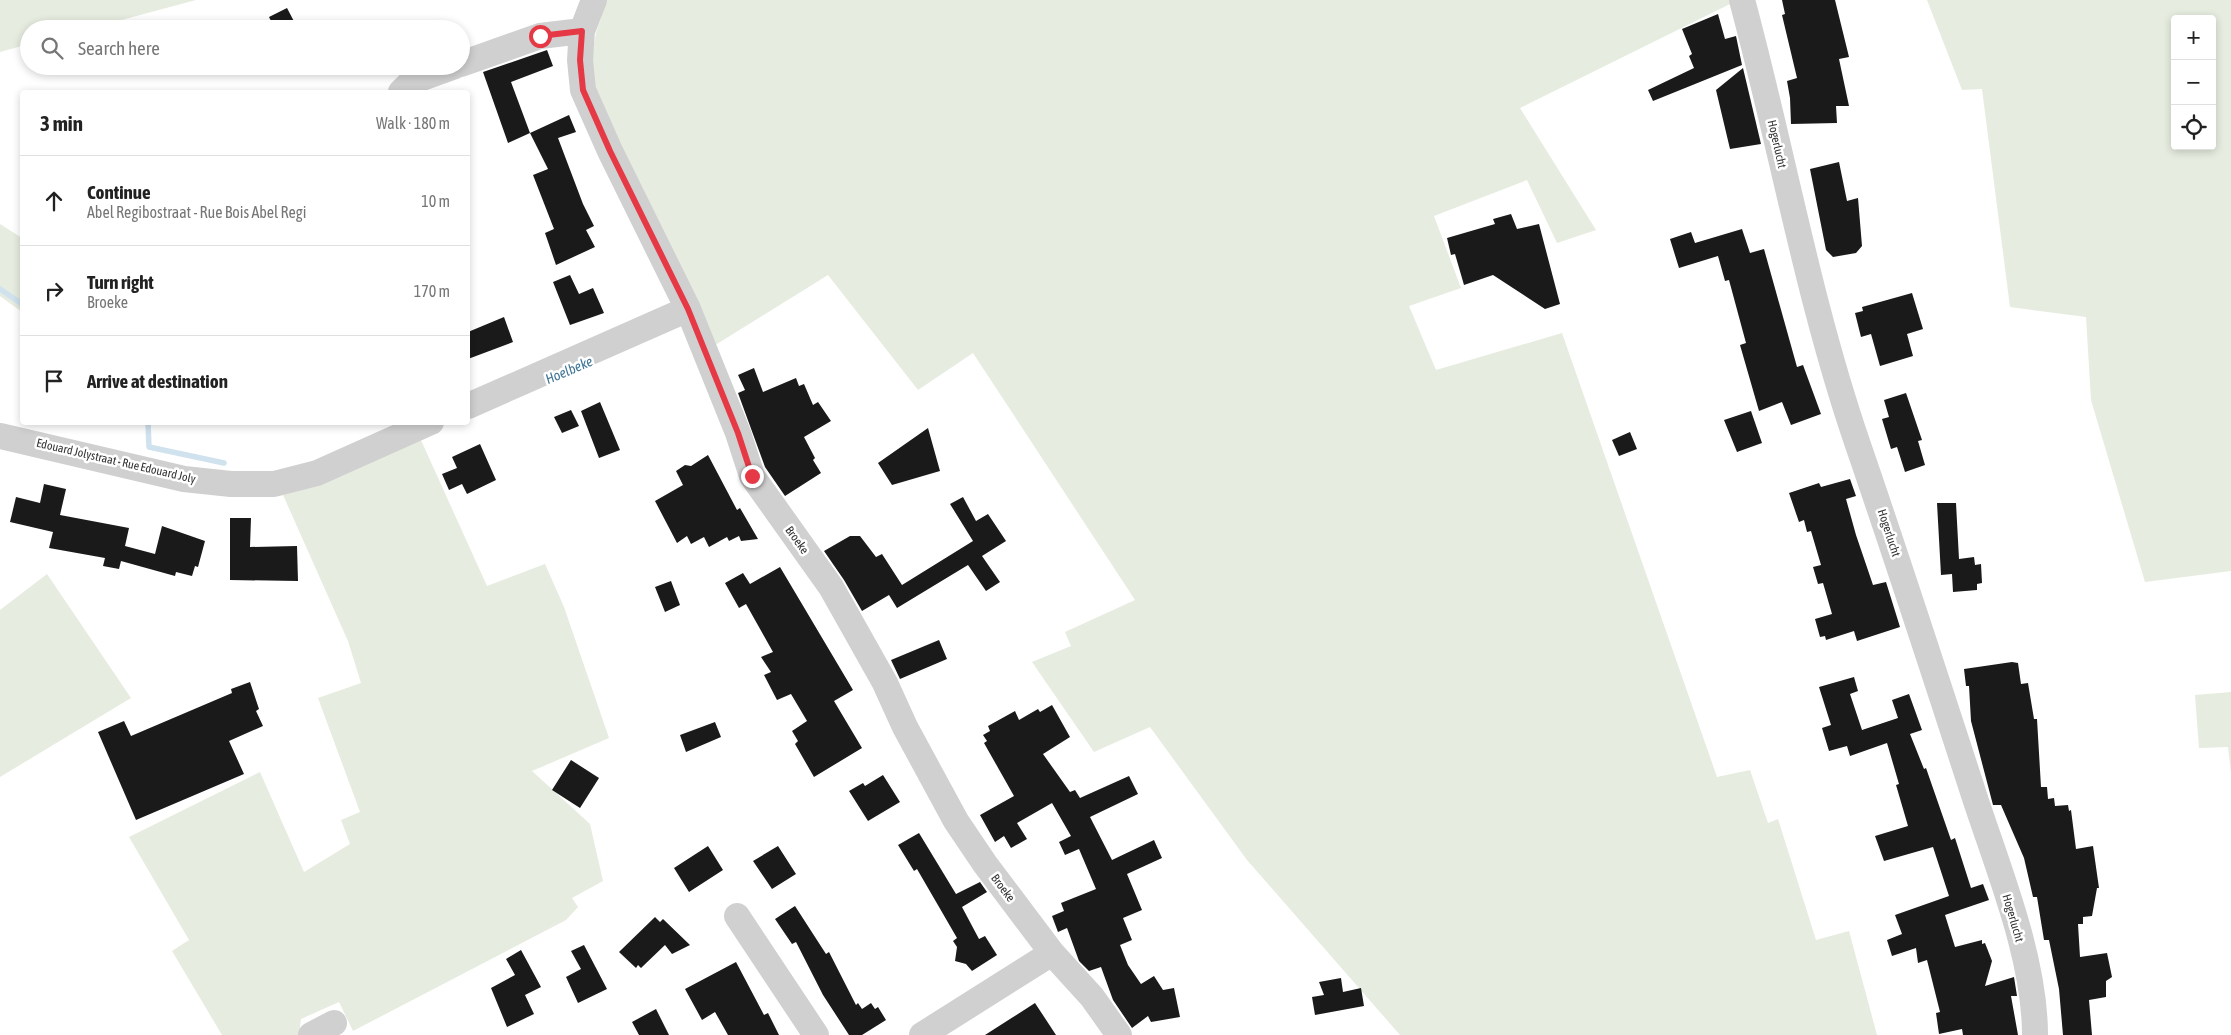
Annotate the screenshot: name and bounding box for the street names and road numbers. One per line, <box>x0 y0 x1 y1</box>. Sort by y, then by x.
street label: Hogerlucht <box>1765 118 1789 170</box>
street label: Edouard Jolystraat - Rue Edouard Joly <box>35 436 197 486</box>
street label: Hogerlucht <box>1875 507 1903 559</box>
street label: Broeke <box>782 523 812 557</box>
street label: Broeke <box>988 871 1018 905</box>
street label: Hogerlucht <box>1999 892 2027 944</box>

